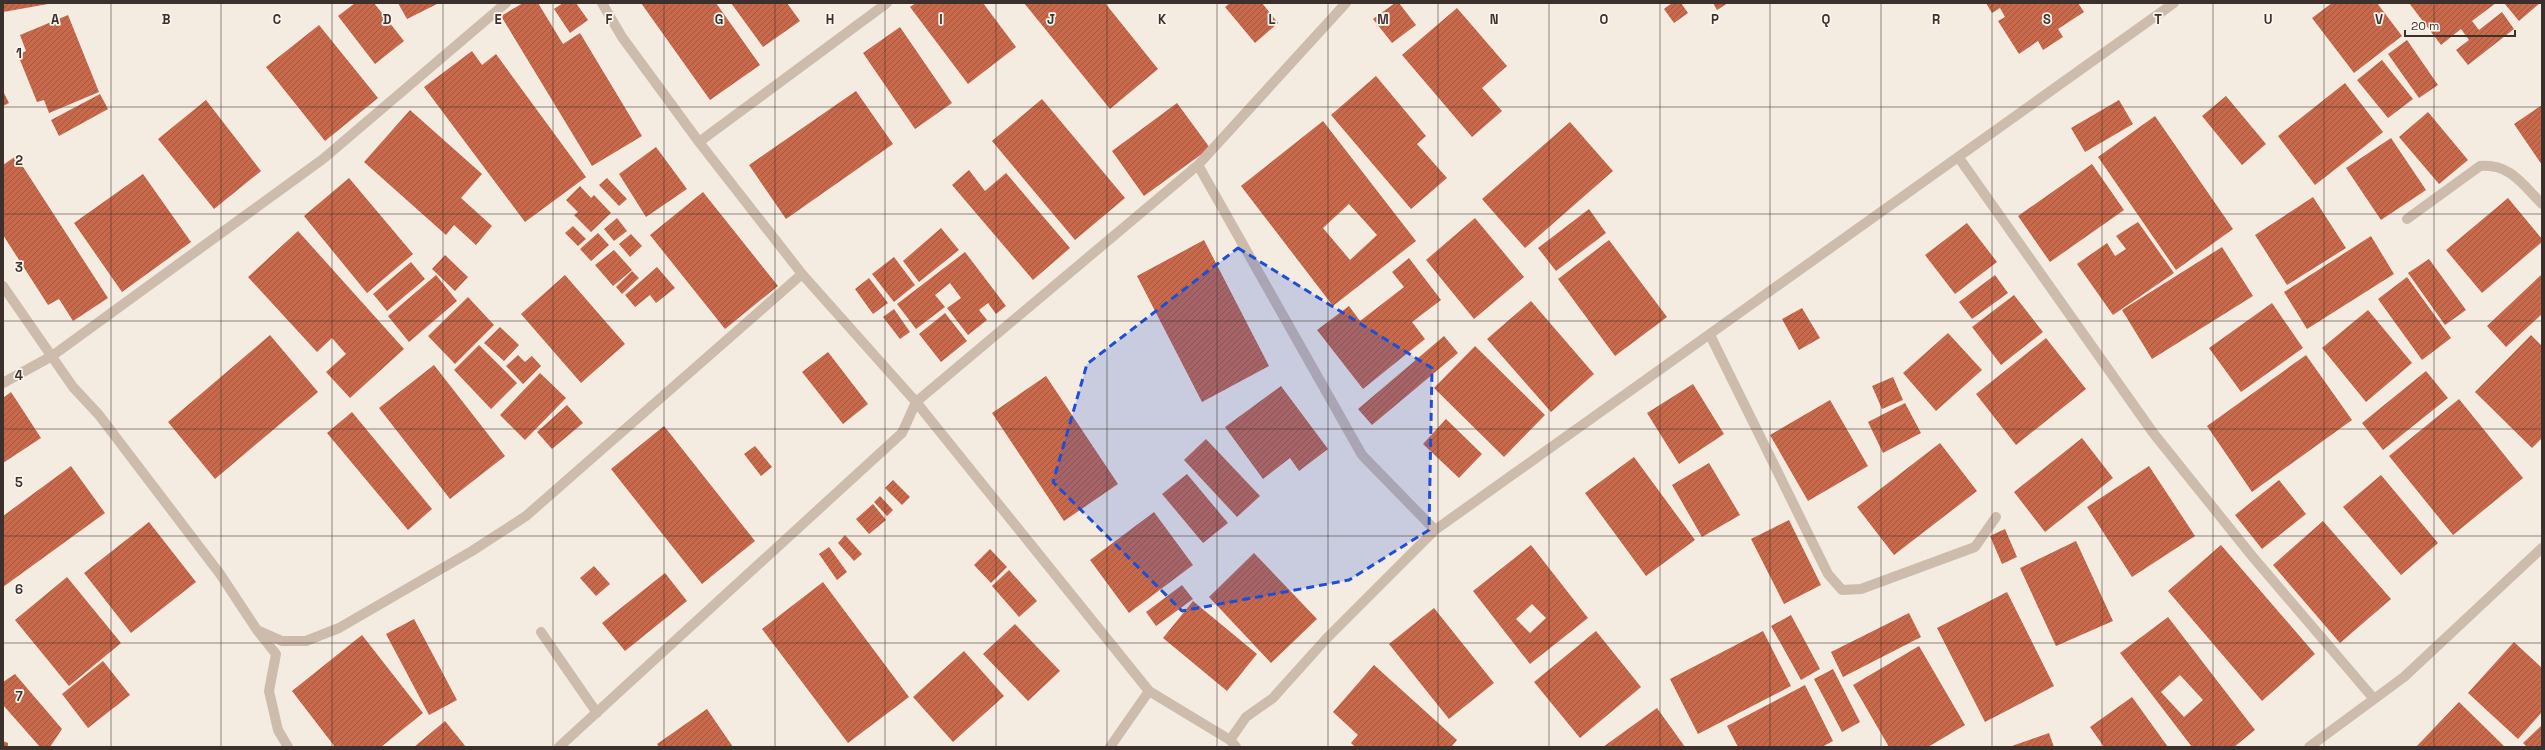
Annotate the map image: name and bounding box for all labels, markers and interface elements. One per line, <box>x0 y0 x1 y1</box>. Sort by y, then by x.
text: A <box>51 11 60 28</box>
text: B <box>162 11 171 28</box>
text: C <box>273 11 281 28</box>
text: D <box>383 11 392 28</box>
text: E <box>494 11 502 28</box>
text: F <box>606 11 613 28</box>
text: G <box>715 11 723 28</box>
text: H <box>826 11 834 28</box>
text: I <box>939 11 943 28</box>
text: J <box>1047 11 1055 28</box>
text: K <box>1158 11 1167 28</box>
text: L <box>1268 11 1276 28</box>
text: M <box>1377 11 1389 28</box>
text: N <box>1490 11 1498 28</box>
text: O <box>1600 11 1609 28</box>
text: P <box>1711 11 1719 28</box>
text: Q <box>1822 11 1831 28</box>
text: R <box>1932 11 1940 28</box>
text: S <box>2043 11 2051 28</box>
text: T <box>2154 11 2162 28</box>
text: U <box>2264 11 2272 28</box>
text: V <box>2375 11 2383 28</box>
scale bar <box>2405 12 2515 38</box>
text: 20 m <box>2411 18 2439 34</box>
text: 1 <box>16 45 22 62</box>
text: 2 <box>15 152 23 169</box>
text: 3 <box>15 259 23 276</box>
text: 4 <box>15 367 23 384</box>
text: 5 <box>15 474 23 491</box>
text: 6 <box>15 581 23 598</box>
text: 7 <box>15 688 23 705</box>

